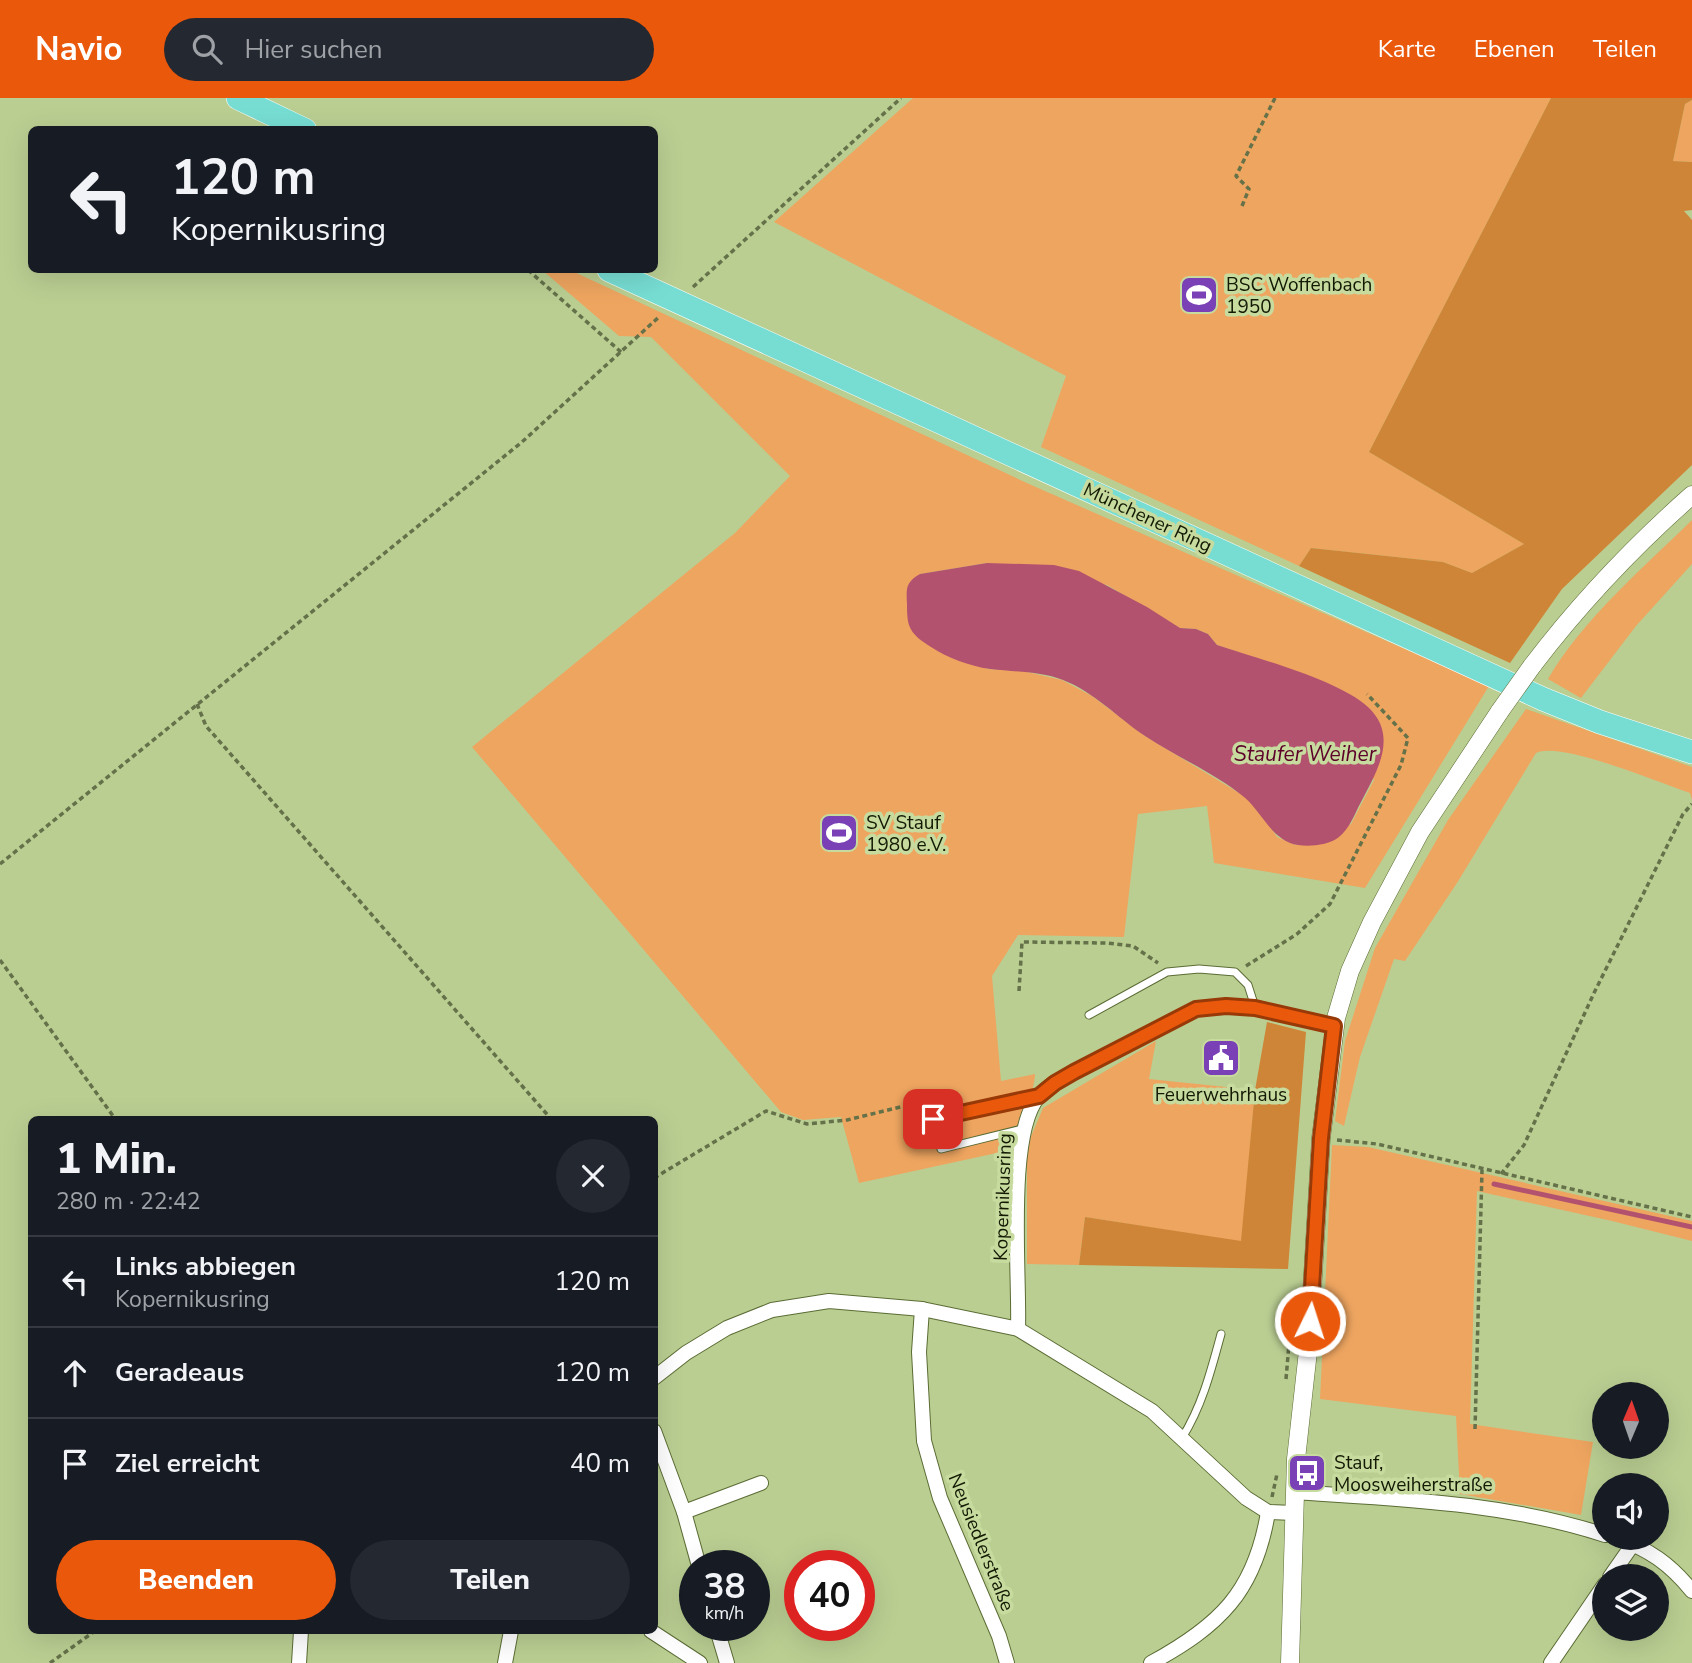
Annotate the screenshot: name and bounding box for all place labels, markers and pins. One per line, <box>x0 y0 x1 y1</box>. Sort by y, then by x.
place label: BSC Woffenbach 1950 <box>1226 272 1372 320</box>
sports icon: BSC Woffenbach 1950 <box>1178 274 1220 316</box>
place label: SV Stauf 1980 e.V. <box>866 810 946 858</box>
sports icon: SV Stauf 1980 e.V. <box>818 812 860 854</box>
public building icon: Feuerwehrhaus <box>1200 1037 1242 1079</box>
place label: Feuerwehrhaus <box>1155 1082 1287 1108</box>
pin <box>903 1089 963 1149</box>
place label: Stauf, Moosweiherstraße <box>1334 1450 1493 1498</box>
bus stop icon: Stauf, Moosweiherstraße <box>1286 1452 1328 1494</box>

